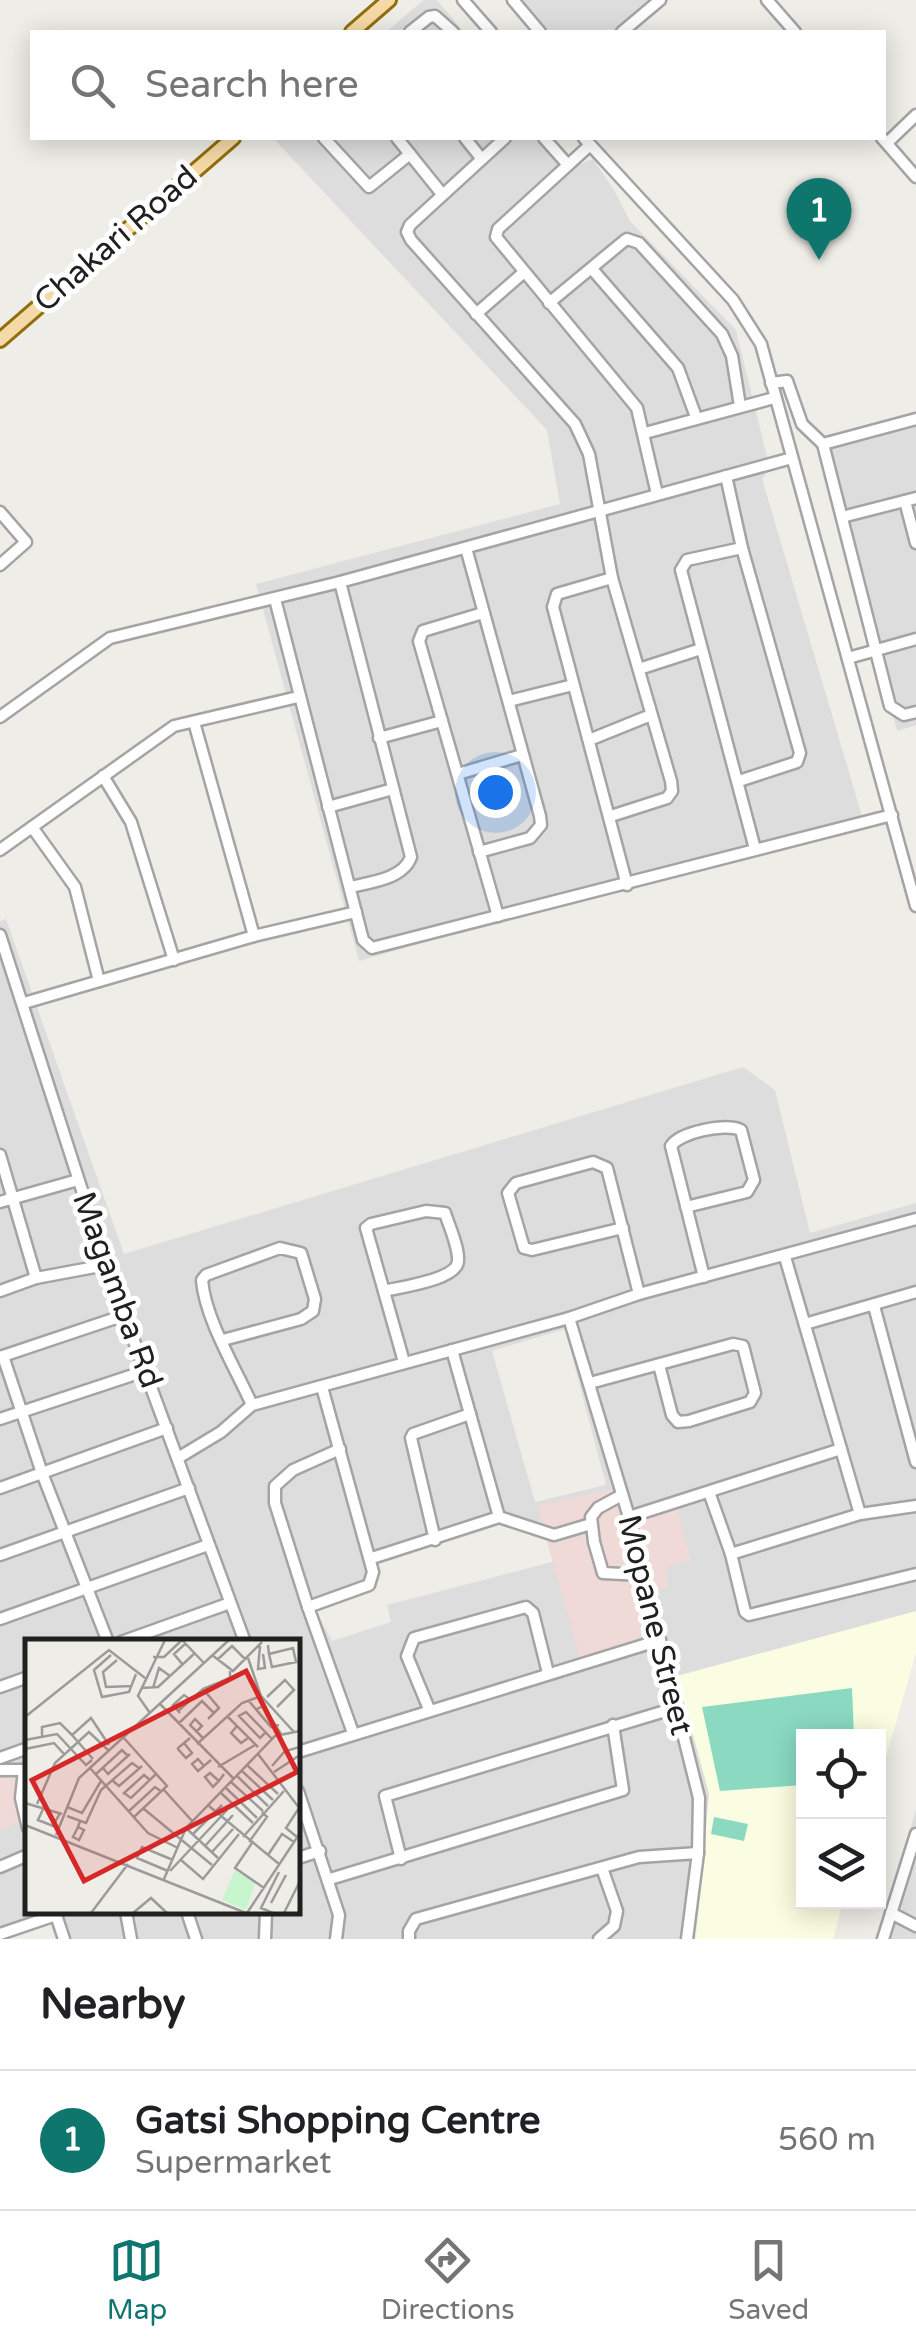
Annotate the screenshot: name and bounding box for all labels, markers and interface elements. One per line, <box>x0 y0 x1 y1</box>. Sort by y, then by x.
search box <box>30 30 886 140</box>
icon: search <box>65 58 120 113</box>
text: Search here <box>145 62 359 108</box>
street label: Chakari Road <box>27 158 205 320</box>
pin: 1 <box>786 178 852 260</box>
your location <box>470 767 521 818</box>
street label: Magamba Rd <box>64 1187 170 1393</box>
street label: Mopane Street <box>609 1511 701 1739</box>
inset map <box>25 1639 300 1914</box>
map controls <box>796 1729 886 1909</box>
button: locate <box>796 1729 886 1819</box>
button: layers <box>796 1819 886 1909</box>
text: Nearby <box>40 1979 185 2030</box>
text: Gatsi Shopping Centre <box>135 2098 541 2144</box>
text: 1 <box>62 2121 83 2159</box>
text: 560 m <box>778 2121 876 2159</box>
text: Supermarket <box>135 2144 332 2182</box>
tab: Map <box>107 2233 167 2327</box>
tab: Directions <box>381 2233 515 2327</box>
tab: Saved <box>728 2233 809 2327</box>

